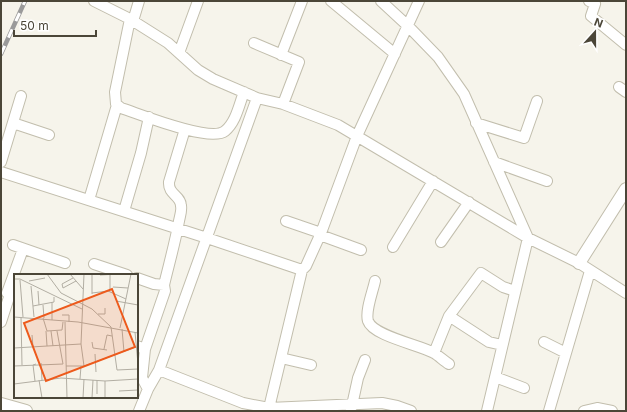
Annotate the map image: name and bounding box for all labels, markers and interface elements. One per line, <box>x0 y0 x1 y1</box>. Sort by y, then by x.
scale bar <box>14 12 96 38</box>
north arrow <box>575 12 615 52</box>
text: N <box>592 15 605 31</box>
text: 50 m <box>20 18 49 33</box>
inset map <box>14 274 138 398</box>

